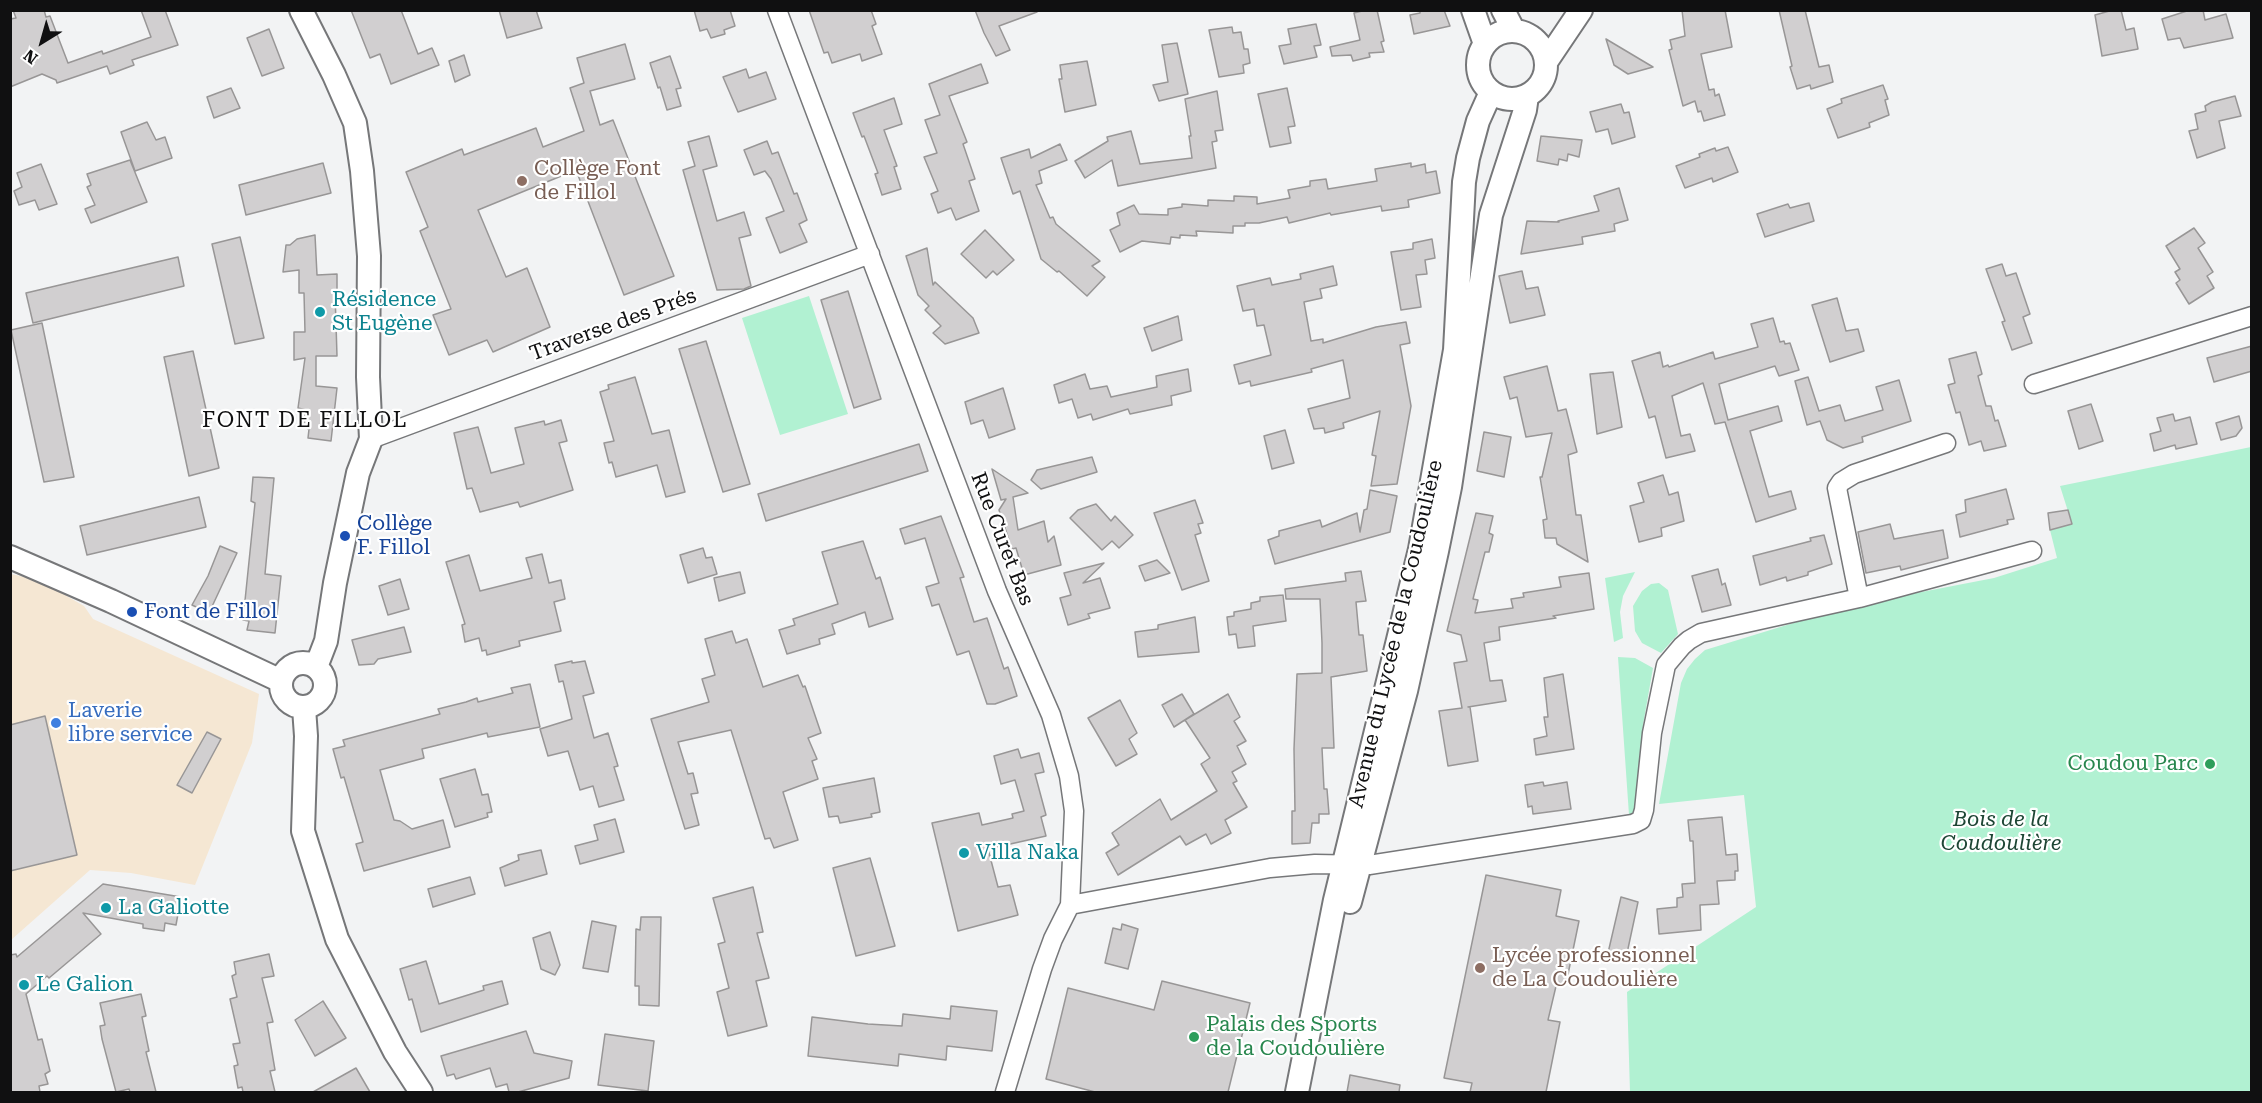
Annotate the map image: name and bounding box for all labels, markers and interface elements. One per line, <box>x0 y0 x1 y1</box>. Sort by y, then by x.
north arrow <box>12 12 72 72</box>
text: N <box>20 45 42 68</box>
place label: Collège Font de Fillol <box>534 156 661 206</box>
marker: Collège Font de Fillol <box>515 174 529 188</box>
street label: Traverse des Prés <box>526 283 700 367</box>
place label: Résidence St Eugène <box>332 287 436 337</box>
marker: Résidence St Eugène <box>313 305 327 319</box>
district label: FONT DE FILLOL <box>202 408 408 434</box>
street label: Avenue du Lycée de la Coudoulière <box>1344 458 1448 810</box>
street label: Rue Curet Bas <box>965 469 1039 609</box>
place label: Collège F. Fillol <box>357 511 432 561</box>
marker: Collège F. Fillol <box>338 529 352 543</box>
place label: Font de Fillol <box>144 599 277 625</box>
marker: Font de Fillol <box>125 605 139 619</box>
place label: Laverie libre service <box>68 698 193 748</box>
marker: Laverie libre service <box>49 716 63 730</box>
place label: Coudou Parc <box>2068 751 2198 777</box>
marker: Coudou Parc <box>2203 757 2217 771</box>
park label: Bois de la Coudoulière <box>1941 807 2061 857</box>
place label: Villa Naka <box>976 840 1079 866</box>
marker: Villa Naka <box>957 846 971 860</box>
place label: La Galiotte <box>118 895 229 921</box>
marker: La Galiotte <box>99 901 113 915</box>
place label: Lycée professionnel de La Coudoulière <box>1492 943 1696 993</box>
marker: Lycée professionnel de La Coudoulière <box>1473 961 1487 975</box>
place label: Le Galion <box>36 972 134 998</box>
marker: Le Galion <box>17 978 31 992</box>
place label: Palais des Sports de la Coudoulière <box>1206 1012 1385 1062</box>
marker: Palais des Sports de la Coudoulière <box>1187 1030 1201 1044</box>

